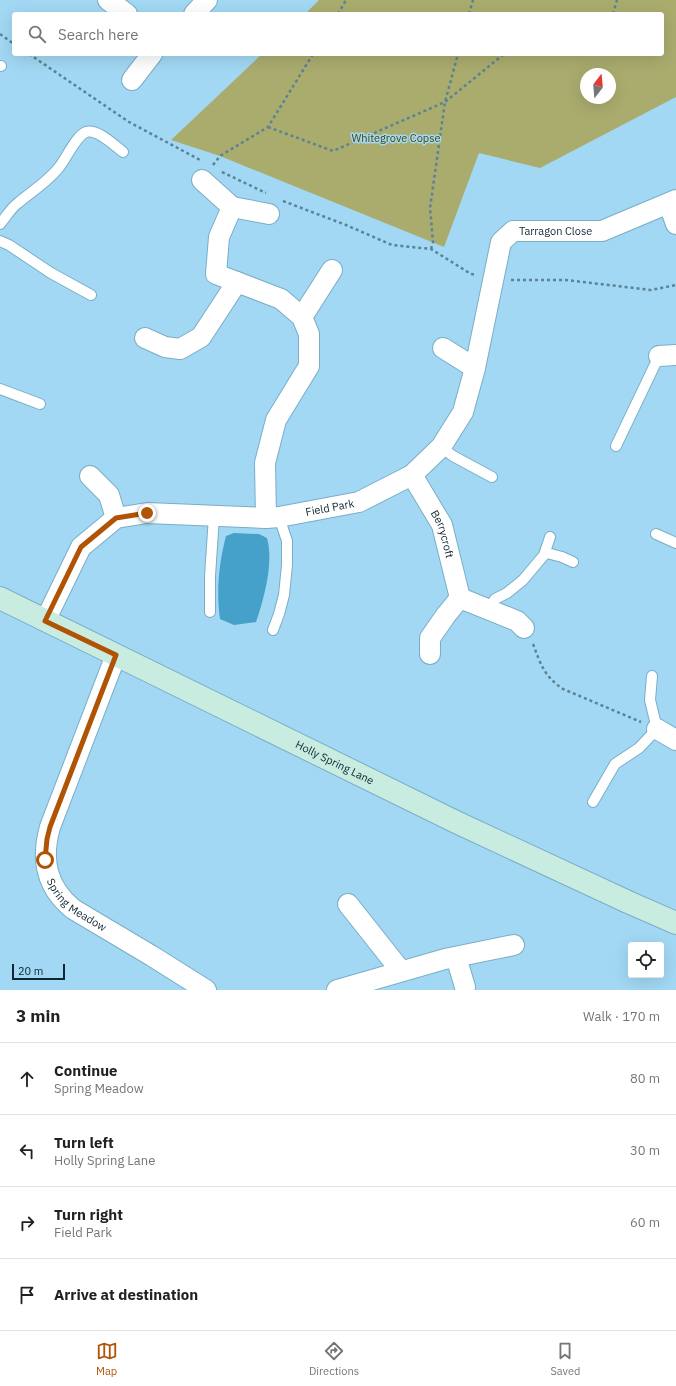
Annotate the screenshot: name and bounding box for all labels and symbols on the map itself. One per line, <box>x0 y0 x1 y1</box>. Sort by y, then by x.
north arrow <box>580 68 616 104</box>
park label: Whitegrove Copse <box>351 131 441 145</box>
street label: Tarragon Close <box>519 224 592 238</box>
street label: Field Park <box>304 496 356 519</box>
route end <box>138 504 156 522</box>
street label: Berrycroft <box>428 507 457 559</box>
street label: Holly Spring Lane <box>293 737 376 788</box>
route start <box>36 851 54 869</box>
street label: Spring Meadow <box>44 876 110 935</box>
scale bar <box>12 962 65 981</box>

